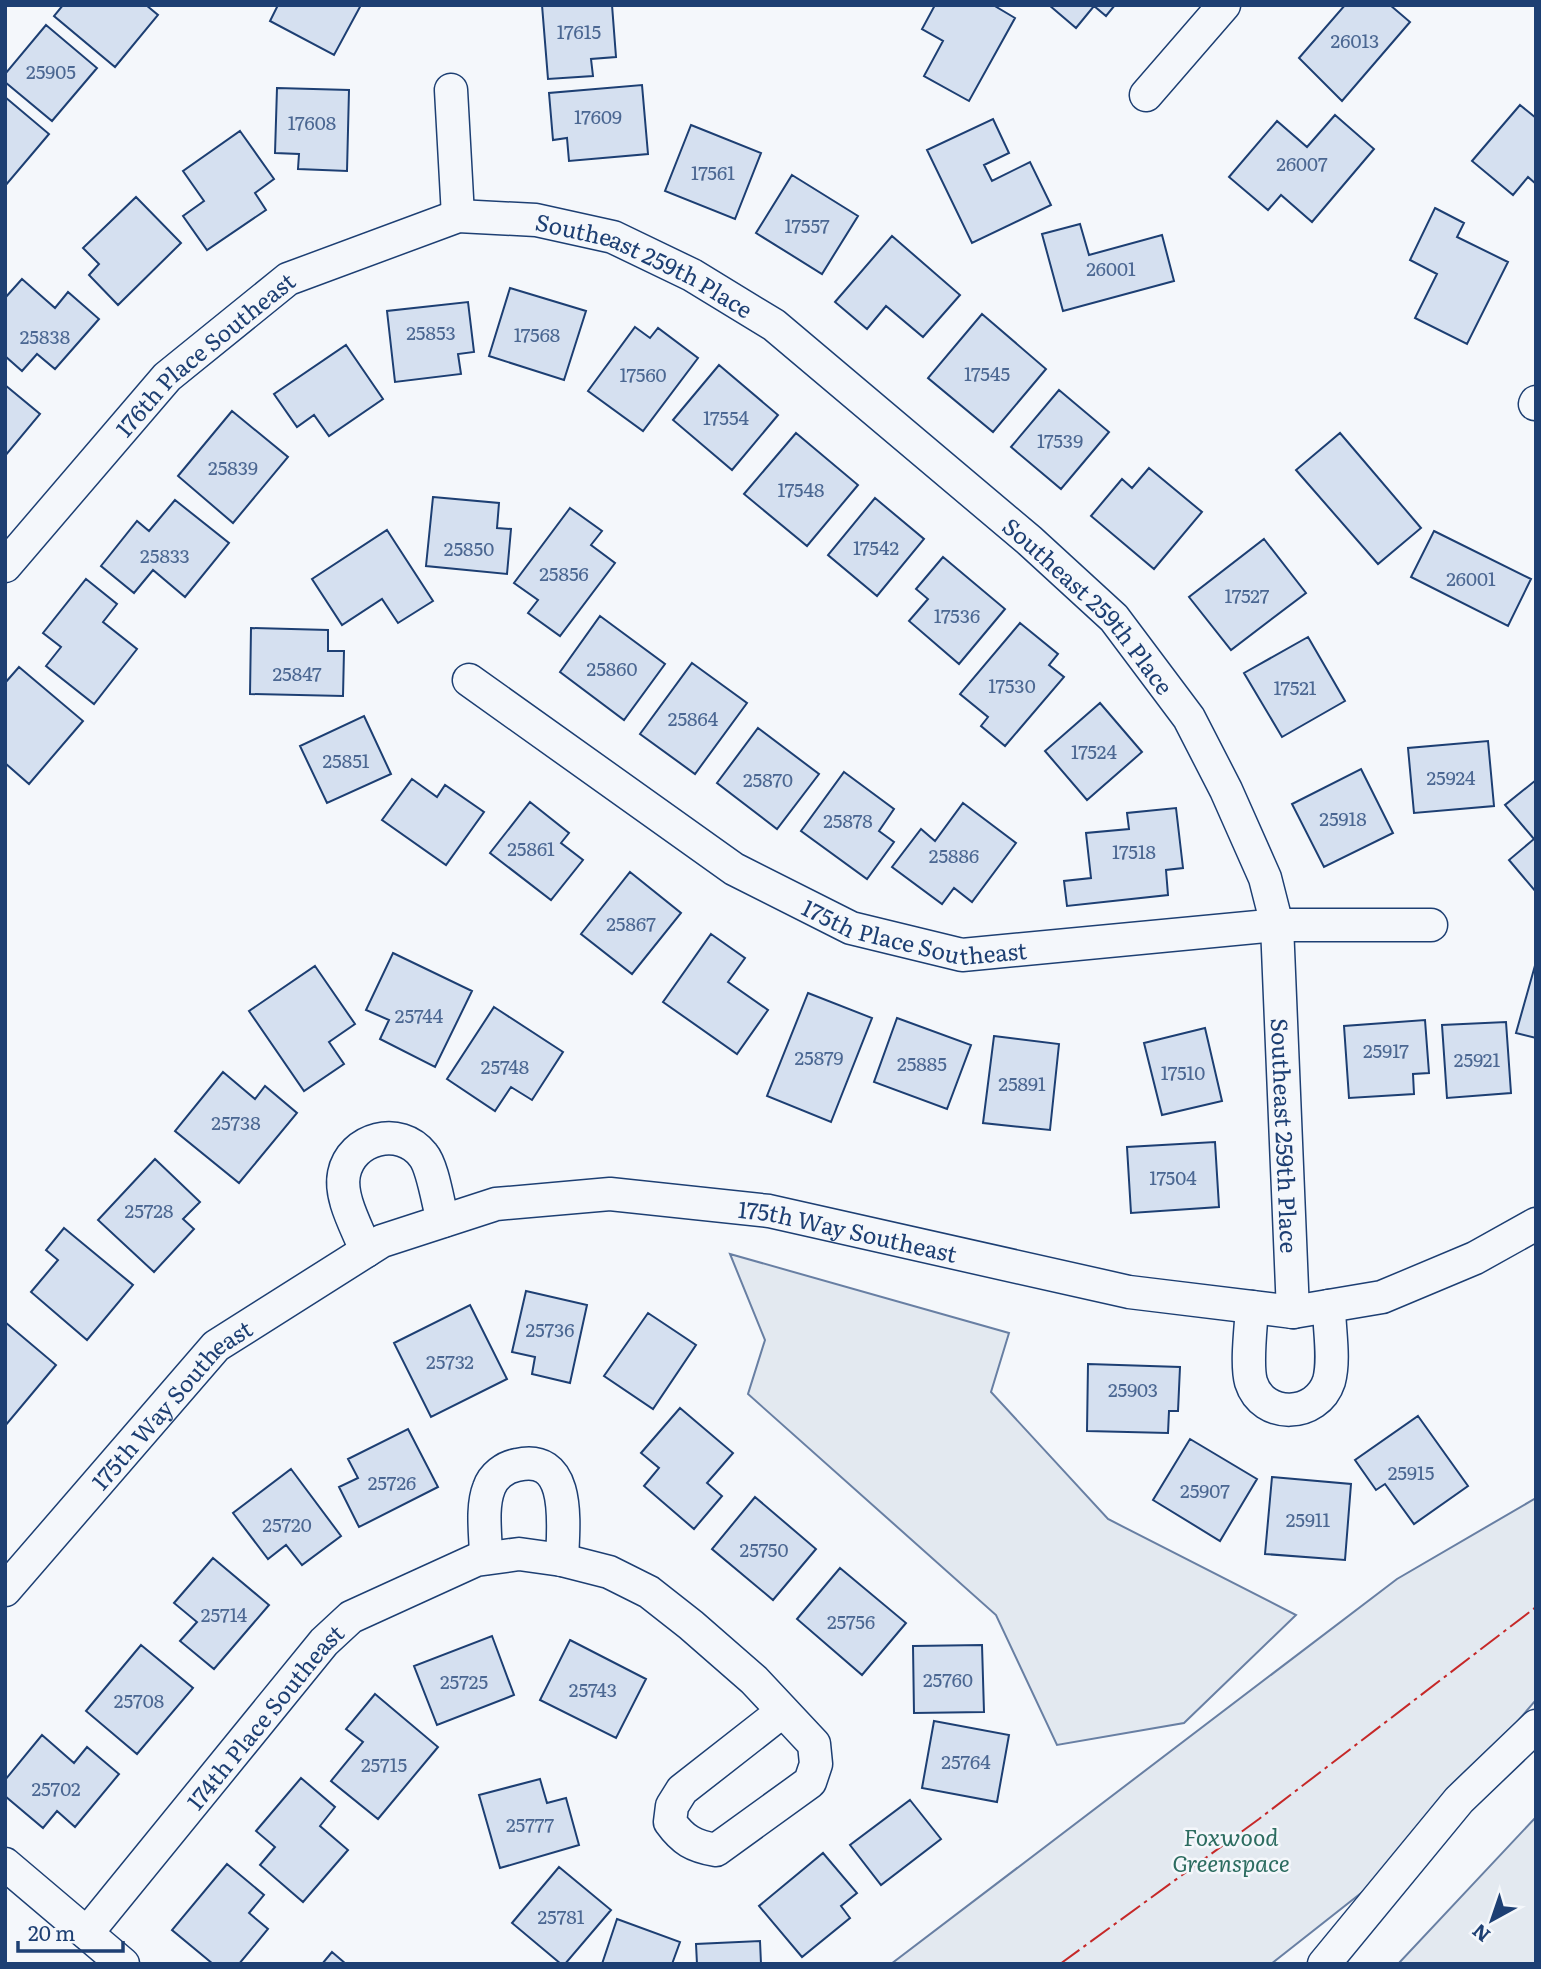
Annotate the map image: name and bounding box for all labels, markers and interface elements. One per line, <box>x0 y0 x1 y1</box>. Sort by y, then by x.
house number: 17615 <box>557 17 602 45</box>
house number: 26013 <box>1331 26 1379 54</box>
house number: 25905 <box>26 57 76 85</box>
house number: 17609 <box>574 102 622 130</box>
house number: 17608 <box>288 108 336 136</box>
house number: 26007 <box>1276 149 1328 177</box>
house number: 17561 <box>691 158 735 186</box>
street label: Southeast 259th Place <box>533 203 760 326</box>
house number: 17557 <box>784 211 830 239</box>
house number: 26001 <box>1086 254 1136 282</box>
street label: 176th Place Southeast <box>106 263 302 444</box>
house number: 25853 <box>406 318 456 346</box>
house number: 17568 <box>514 320 560 348</box>
house number: 25838 <box>20 322 70 350</box>
house number: 17545 <box>964 359 1010 387</box>
house number: 17560 <box>619 360 667 388</box>
house number: 17554 <box>703 403 750 431</box>
house number: 17539 <box>1037 426 1083 454</box>
house number: 25839 <box>208 453 258 481</box>
house number: 17548 <box>778 475 824 503</box>
street label: Southeast 259th Place <box>996 509 1182 701</box>
house number: 17542 <box>853 533 899 561</box>
house number: 25850 <box>444 534 494 562</box>
house number: 25833 <box>140 541 190 569</box>
house number: 25856 <box>539 559 589 587</box>
house number: 26001 <box>1446 564 1496 592</box>
house number: 17527 <box>1225 581 1270 609</box>
house number: 17536 <box>934 601 980 629</box>
house number: 25860 <box>587 654 637 682</box>
house number: 25847 <box>272 659 322 687</box>
house number: 17530 <box>988 671 1036 699</box>
house number: 17521 <box>1273 673 1317 701</box>
house number: 25864 <box>668 704 719 732</box>
house number: 17524 <box>1071 737 1117 765</box>
house number: 25851 <box>322 746 370 774</box>
house number: 25924 <box>1426 763 1476 791</box>
house number: 25870 <box>743 765 793 793</box>
house number: 25918 <box>1319 804 1367 832</box>
house number: 25878 <box>823 806 873 834</box>
house number: 25861 <box>507 834 555 862</box>
house number: 17518 <box>1112 837 1156 865</box>
house number: 25886 <box>929 841 979 869</box>
street label: 175th Place Southeast <box>797 889 1029 972</box>
house number: 25867 <box>606 909 656 937</box>
house number: 25744 <box>395 1001 444 1029</box>
street label: Southeast 259th Place <box>1264 1017 1308 1254</box>
house number: 25917 <box>1363 1036 1409 1064</box>
house number: 25879 <box>794 1043 844 1071</box>
house number: 25921 <box>1454 1045 1500 1073</box>
house number: 25885 <box>897 1049 947 1077</box>
house number: 25748 <box>481 1052 529 1080</box>
house number: 17510 <box>1161 1058 1205 1086</box>
house number: 25891 <box>998 1069 1046 1097</box>
house number: 25738 <box>211 1108 261 1136</box>
house number: 17504 <box>1149 1163 1197 1191</box>
street label: 175th Way Southeast <box>736 1191 961 1270</box>
house number: 25728 <box>125 1196 173 1224</box>
street label: 175th Way Southeast <box>83 1310 259 1497</box>
house number: 25736 <box>525 1315 575 1343</box>
house number: 25732 <box>426 1347 474 1375</box>
house number: 25903 <box>1108 1375 1158 1403</box>
house number: 25915 <box>1388 1458 1435 1486</box>
house number: 25726 <box>368 1468 416 1496</box>
house number: 25907 <box>1180 1476 1230 1504</box>
house number: 25911 <box>1286 1505 1331 1533</box>
house number: 25720 <box>262 1510 312 1538</box>
house number: 25750 <box>740 1535 789 1563</box>
house number: 25714 <box>201 1600 248 1628</box>
house number: 25756 <box>827 1607 875 1635</box>
street label: 174th Place Southeast <box>178 1615 351 1816</box>
house number: 25760 <box>923 1665 973 1693</box>
house number: 25725 <box>440 1667 488 1695</box>
house number: 25743 <box>569 1675 617 1703</box>
house number: 25708 <box>114 1686 164 1714</box>
house number: 25764 <box>941 1747 991 1775</box>
house number: 25715 <box>361 1750 407 1778</box>
house number: 25702 <box>31 1774 81 1802</box>
house number: 25777 <box>506 1810 554 1838</box>
park label: Foxwood Greenspace <box>1172 1819 1290 1879</box>
north arrow <box>1457 1885 1527 1955</box>
house number: 25781 <box>537 1902 585 1930</box>
scale bar <box>18 1910 122 1954</box>
text: 20 m <box>28 1916 75 1947</box>
text: N <box>1465 1918 1496 1950</box>

